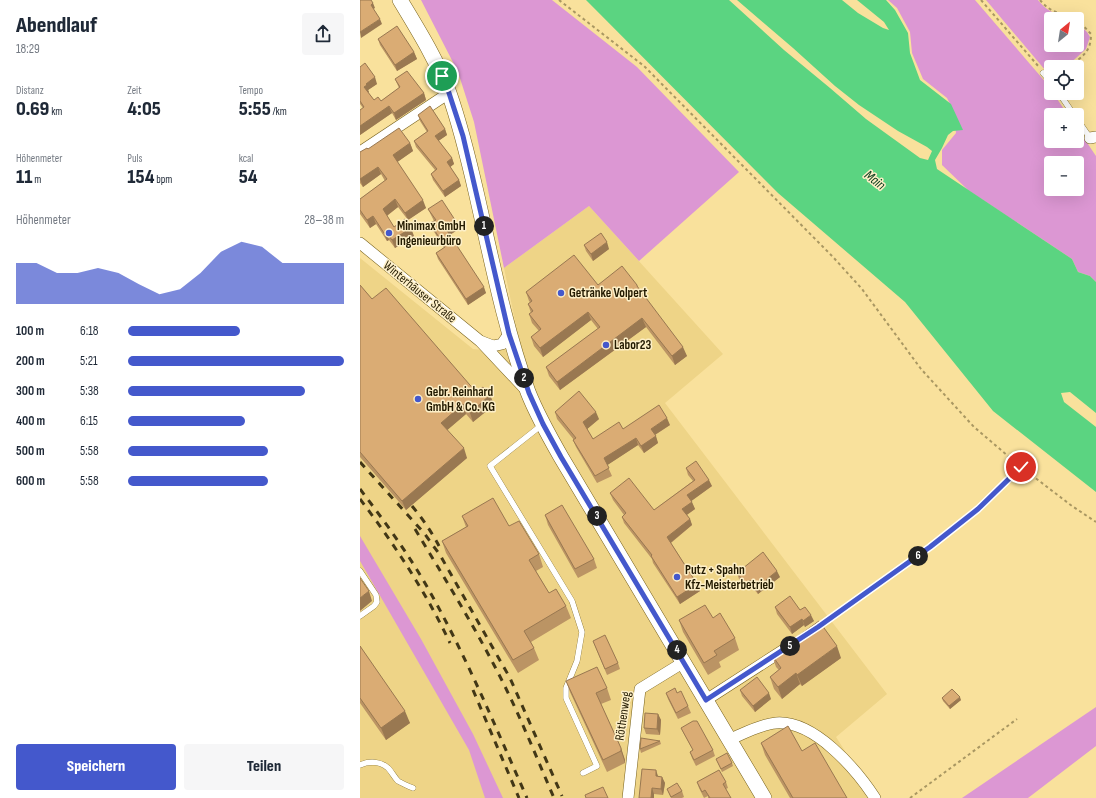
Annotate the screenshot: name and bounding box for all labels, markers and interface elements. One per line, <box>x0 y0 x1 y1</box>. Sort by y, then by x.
text: Abendlauf <box>16 12 97 39</box>
north arrow <box>1044 12 1084 52</box>
map controls <box>1044 12 1084 196</box>
button: share <box>302 13 344 55</box>
text: 18:29 <box>16 41 40 57</box>
pin <box>425 59 459 93</box>
button: locate <box>1044 60 1084 100</box>
icon: arrive <box>431 65 453 87</box>
text: Distanz <box>16 84 44 97</box>
text: Zeit <box>127 84 142 97</box>
text: Tempo <box>239 84 263 97</box>
text: 0.69 <box>16 97 49 121</box>
text: 4:05 <box>127 97 161 121</box>
text: 5:55 <box>239 97 271 121</box>
text: km <box>49 105 62 118</box>
text: /km <box>271 105 287 118</box>
button: + <box>1044 108 1084 148</box>
text: Höhenmeter <box>16 152 62 165</box>
text: Puls <box>127 152 143 165</box>
text: kcal <box>239 152 253 165</box>
button: − <box>1044 156 1084 196</box>
text: 11 <box>16 165 32 189</box>
text: 154 <box>127 165 154 189</box>
text: 54 <box>239 165 258 189</box>
water label: Main <box>861 166 889 194</box>
text: m <box>32 173 41 186</box>
text: bpm <box>154 173 172 186</box>
text: Höhenmeter <box>16 212 71 228</box>
text: 28–38 m <box>304 212 344 228</box>
pin: 1 <box>474 216 494 236</box>
place label: Minimax GmbH Ingenieurbüro <box>397 218 466 249</box>
text: 1 <box>482 219 486 232</box>
marker: Minimax GmbH Ingenieurbüro <box>384 228 394 238</box>
street label: Winterhäuser Straße <box>380 258 460 326</box>
place label: Getränke Volpert <box>569 285 648 301</box>
marker: Getränke Volpert <box>556 288 566 298</box>
text: 100 m <box>16 323 44 339</box>
text: 6:18 <box>80 323 98 339</box>
place label: Labor23 <box>614 337 652 353</box>
marker: Labor23 <box>601 340 611 350</box>
text: 200 m <box>16 353 45 369</box>
text: 5:21 <box>80 353 98 369</box>
pin: 2 <box>514 368 534 388</box>
text: 2 <box>522 371 526 384</box>
text: 300 m <box>16 383 45 399</box>
text: 5:38 <box>80 383 99 399</box>
place label: Gebr. Reinhard GmbH & Co. KG <box>426 384 495 415</box>
marker: Gebr. Reinhard GmbH & Co. KG <box>413 394 423 404</box>
text: 400 m <box>16 413 45 429</box>
text: 6:15 <box>80 413 98 429</box>
text: 500 m <box>16 443 45 459</box>
text: 5:58 <box>80 443 99 459</box>
pin <box>1004 450 1038 484</box>
icon: check <box>1010 456 1032 478</box>
text: 600 m <box>16 473 45 489</box>
text: 5:58 <box>80 473 99 489</box>
pin: 3 <box>587 506 607 526</box>
text: 3 <box>595 509 599 522</box>
pin: 6 <box>908 546 928 566</box>
text: 6 <box>915 549 921 562</box>
place label: Putz + Spahn Kfz-Meisterbetrieb <box>685 562 774 593</box>
marker: Putz + Spahn Kfz-Meisterbetrieb <box>672 572 682 582</box>
pin: 5 <box>780 636 800 656</box>
text: 5 <box>788 639 792 652</box>
pin: 4 <box>667 640 687 660</box>
text: 4 <box>674 643 680 656</box>
street label: Röthenweg <box>612 691 634 741</box>
button: Speichern <box>16 744 176 790</box>
button: Teilen <box>184 744 344 790</box>

